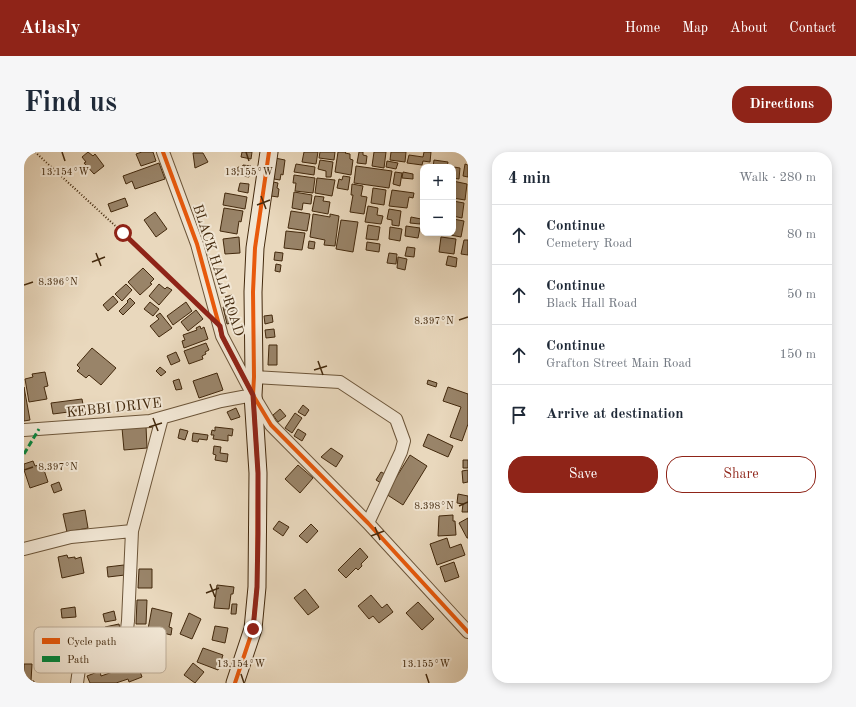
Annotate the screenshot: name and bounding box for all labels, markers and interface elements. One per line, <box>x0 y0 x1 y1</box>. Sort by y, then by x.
text: Atlasly <box>20 19 81 38</box>
text: Home <box>625 21 660 35</box>
text: Map <box>682 21 708 35</box>
text: About <box>730 21 767 35</box>
text: Contact <box>789 21 836 35</box>
button: Directions <box>732 86 832 123</box>
text: Find us <box>24 90 117 118</box>
map controls <box>420 164 456 236</box>
button: + <box>420 164 456 200</box>
text: 13.154°W <box>41 167 89 177</box>
text: 13.155°W <box>225 167 273 177</box>
text: 4 min <box>508 170 551 187</box>
text: Walk · 280 m <box>739 171 816 184</box>
button: − <box>420 200 456 236</box>
street label: BLACK HALL ROAD <box>190 203 246 338</box>
text: Continue <box>546 219 605 234</box>
route start <box>114 224 132 242</box>
icon: ahead <box>508 224 530 246</box>
text: 80 m <box>787 228 816 241</box>
text: Cemetery Road <box>546 237 632 250</box>
text: 8.396°N <box>38 277 78 287</box>
text: Continue <box>546 279 605 294</box>
icon: ahead <box>508 284 530 306</box>
text: 50 m <box>787 288 816 301</box>
text: Black Hall Road <box>546 297 637 310</box>
text: 8.397°N <box>414 316 454 326</box>
text: Continue <box>546 339 605 354</box>
icon: ahead <box>508 344 530 366</box>
text: 150 m <box>779 348 816 361</box>
text: Grafton Street Main Road <box>546 357 692 370</box>
street label: KEBBI DRIVE <box>66 396 163 420</box>
icon: arrive <box>508 404 530 426</box>
text: Arrive at destination <box>546 407 684 422</box>
button: Save <box>508 456 658 493</box>
button: Share <box>666 456 816 493</box>
text: 8.397°N <box>38 462 78 472</box>
text: 8.398°N <box>414 501 454 511</box>
route end <box>244 620 262 638</box>
legend <box>34 627 166 673</box>
text: Cycle path <box>67 637 117 648</box>
text: Path <box>67 655 89 666</box>
text: 13.154°W <box>217 659 265 669</box>
text: 13.155°W <box>402 659 450 669</box>

